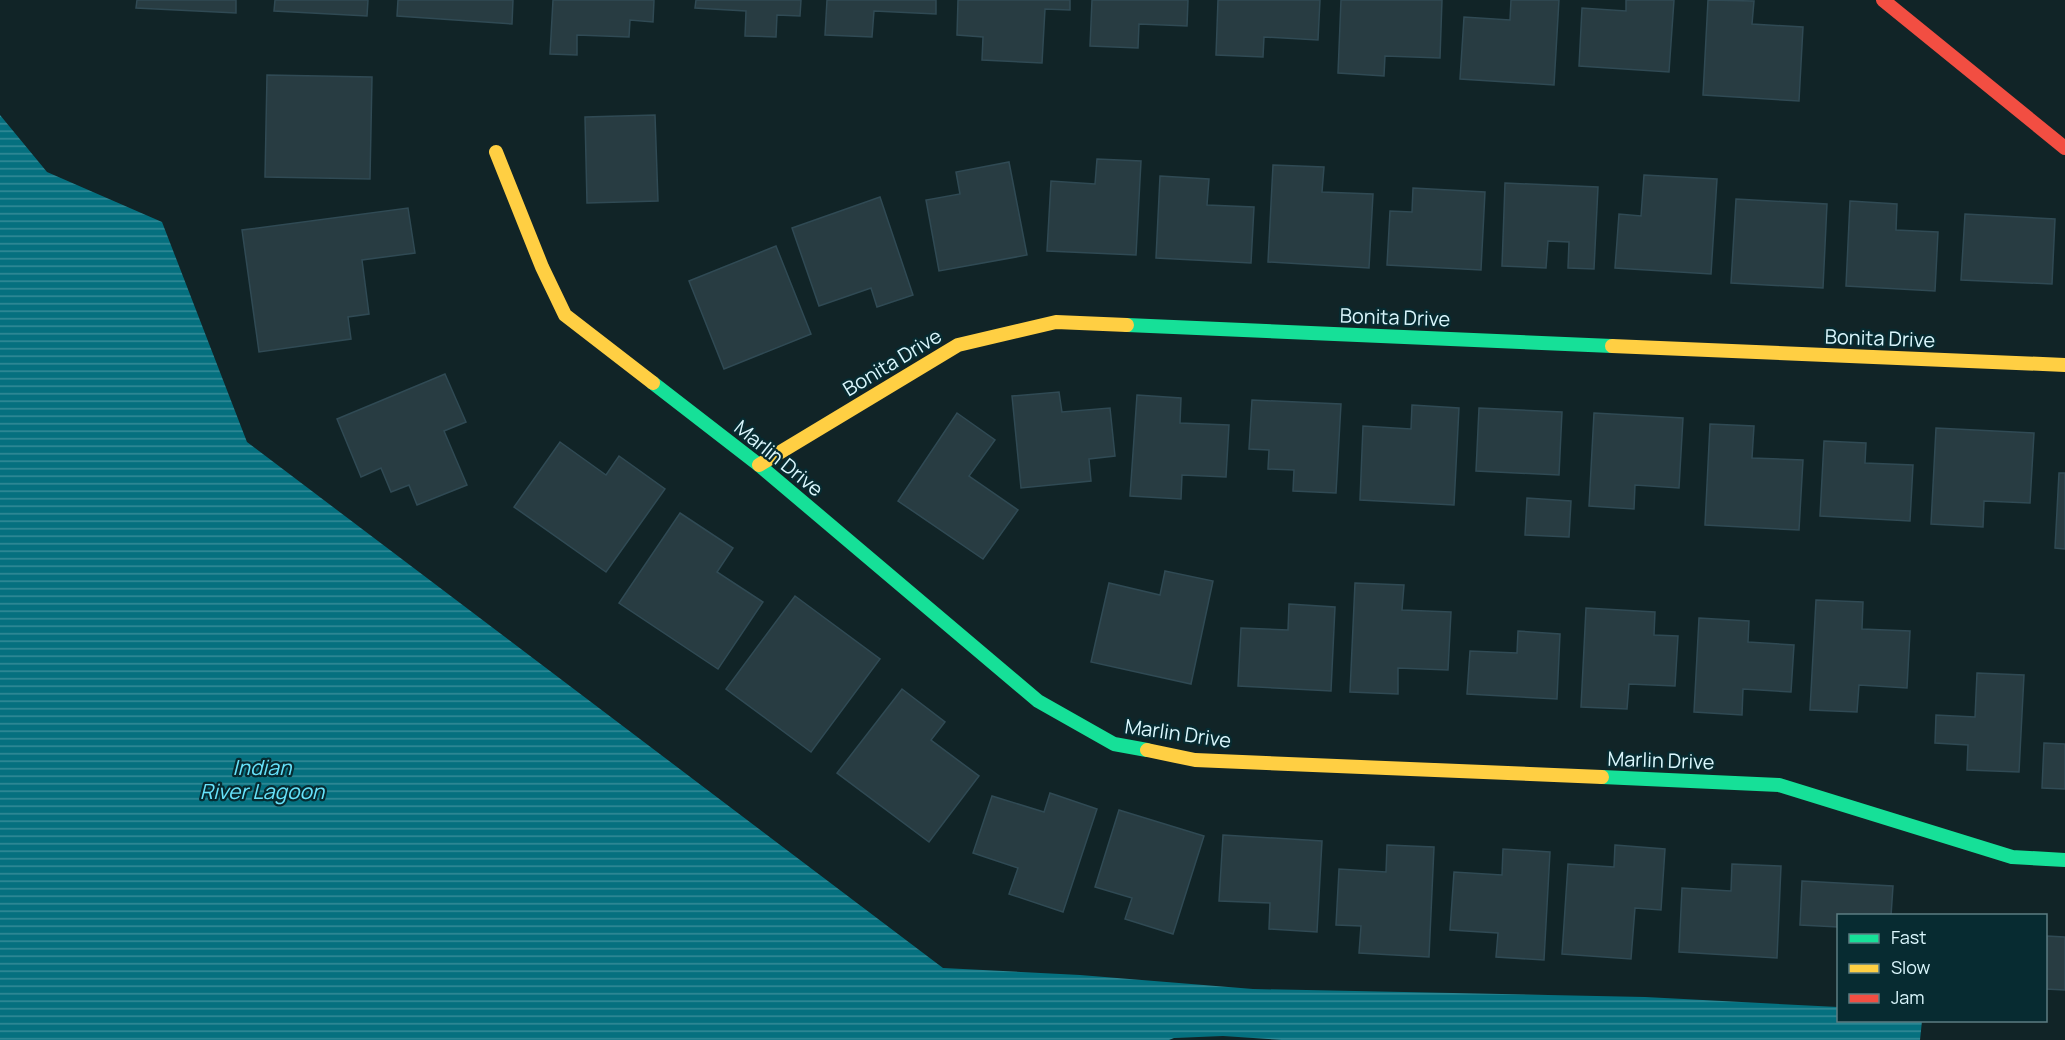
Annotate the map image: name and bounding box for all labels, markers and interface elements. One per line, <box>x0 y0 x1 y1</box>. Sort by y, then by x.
street label: Bonita Drive <box>1339 302 1451 332</box>
street label: Bonita Drive <box>838 322 946 402</box>
street label: Bonita Drive <box>1824 323 1936 353</box>
street label: Marlin Drive <box>729 414 829 502</box>
street label: Marlin Drive <box>1123 712 1233 754</box>
street label: Marlin Drive <box>1607 745 1715 775</box>
water label: Indian River Lagoon <box>200 753 326 805</box>
legend <box>1837 914 2047 1022</box>
text: Fast <box>1891 925 1926 949</box>
text: Slow <box>1891 955 1931 979</box>
text: Jam <box>1891 985 1925 1009</box>

